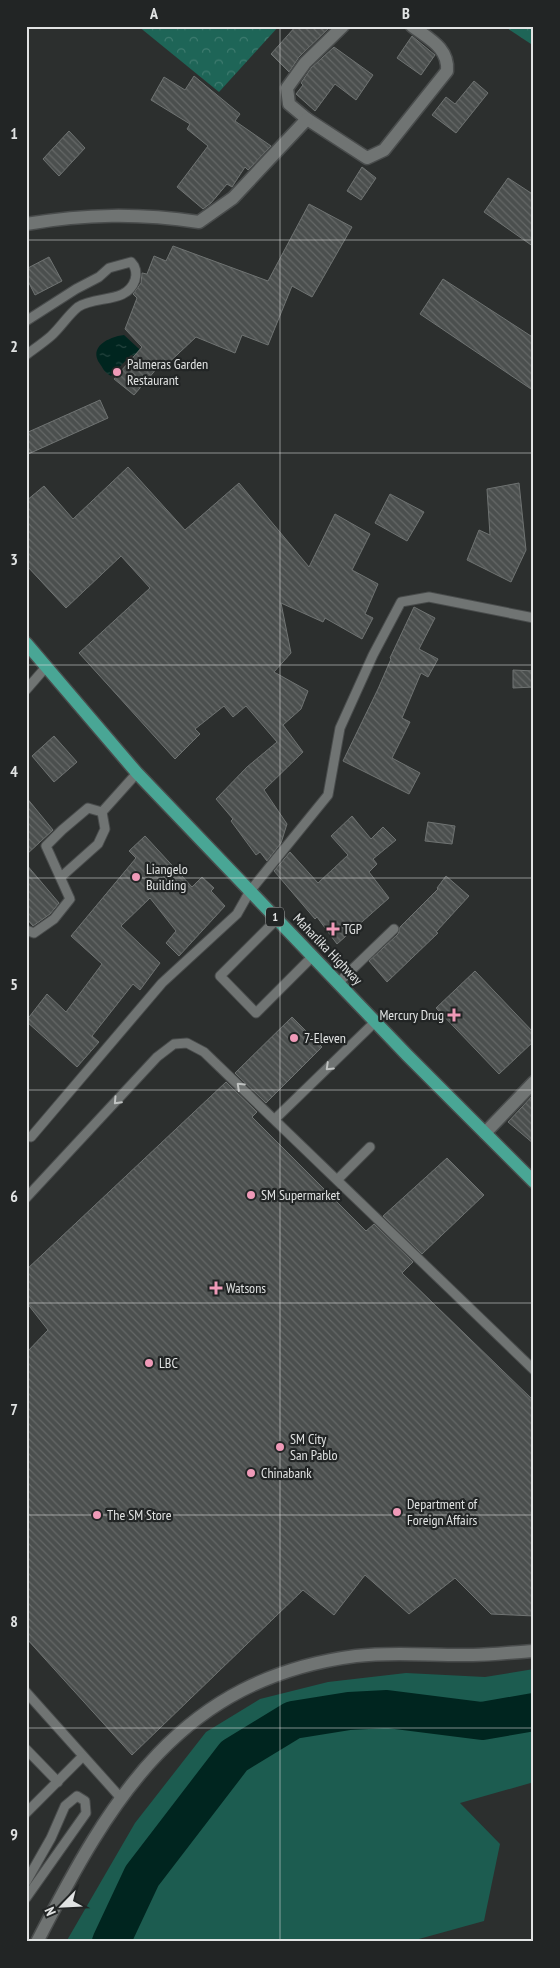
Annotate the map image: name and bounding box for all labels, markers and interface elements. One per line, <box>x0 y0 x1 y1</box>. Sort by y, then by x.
text: A <box>149 3 159 23</box>
text: B <box>402 3 410 23</box>
text: 1 <box>10 123 18 143</box>
text: 2 <box>10 336 18 356</box>
place label: Palmeras Garden Restaurant <box>127 355 208 389</box>
marker: Palmeras Garden Restaurant <box>111 366 123 378</box>
text: 3 <box>10 549 18 569</box>
text: 4 <box>10 761 18 781</box>
place label: Liangelo Building <box>146 860 188 894</box>
marker: Liangelo Building <box>130 871 142 883</box>
road number: 1 <box>266 908 284 926</box>
street label: Maharlika Highway <box>289 910 367 989</box>
place label: TGP <box>343 920 362 938</box>
marker: TGP <box>327 923 339 935</box>
text: 5 <box>10 974 18 994</box>
place label: Mercury Drug <box>379 1006 444 1024</box>
marker: Mercury Drug <box>448 1009 460 1021</box>
place label: 7-Eleven <box>304 1029 346 1047</box>
marker: 7-Eleven <box>288 1032 300 1044</box>
one-way arrow <box>326 1061 335 1070</box>
one-way arrow <box>236 1083 245 1092</box>
one-way arrow <box>114 1095 123 1104</box>
text: 6 <box>10 1186 18 1206</box>
place label: SM Supermarket <box>261 1186 340 1204</box>
marker: SM Supermarket <box>245 1189 257 1201</box>
place label: Watsons <box>226 1279 266 1297</box>
marker: Watsons <box>210 1282 222 1294</box>
place label: LBC <box>159 1354 178 1372</box>
marker: LBC <box>143 1357 155 1369</box>
text: 7 <box>10 1399 18 1419</box>
place label: SM City San Pablo <box>290 1430 338 1464</box>
marker: SM City San Pablo <box>274 1441 286 1453</box>
place label: Chinabank <box>261 1464 312 1482</box>
marker: Chinabank <box>245 1467 257 1479</box>
place label: Department of Foreign Affairs <box>407 1495 478 1529</box>
place label: The SM Store <box>107 1506 172 1524</box>
marker: Department of Foreign Affairs <box>391 1506 403 1518</box>
marker: The SM Store <box>91 1509 103 1521</box>
text: 8 <box>10 1611 18 1631</box>
text: 9 <box>10 1824 18 1844</box>
north arrow <box>38 1880 88 1930</box>
text: N <box>40 1904 60 1918</box>

